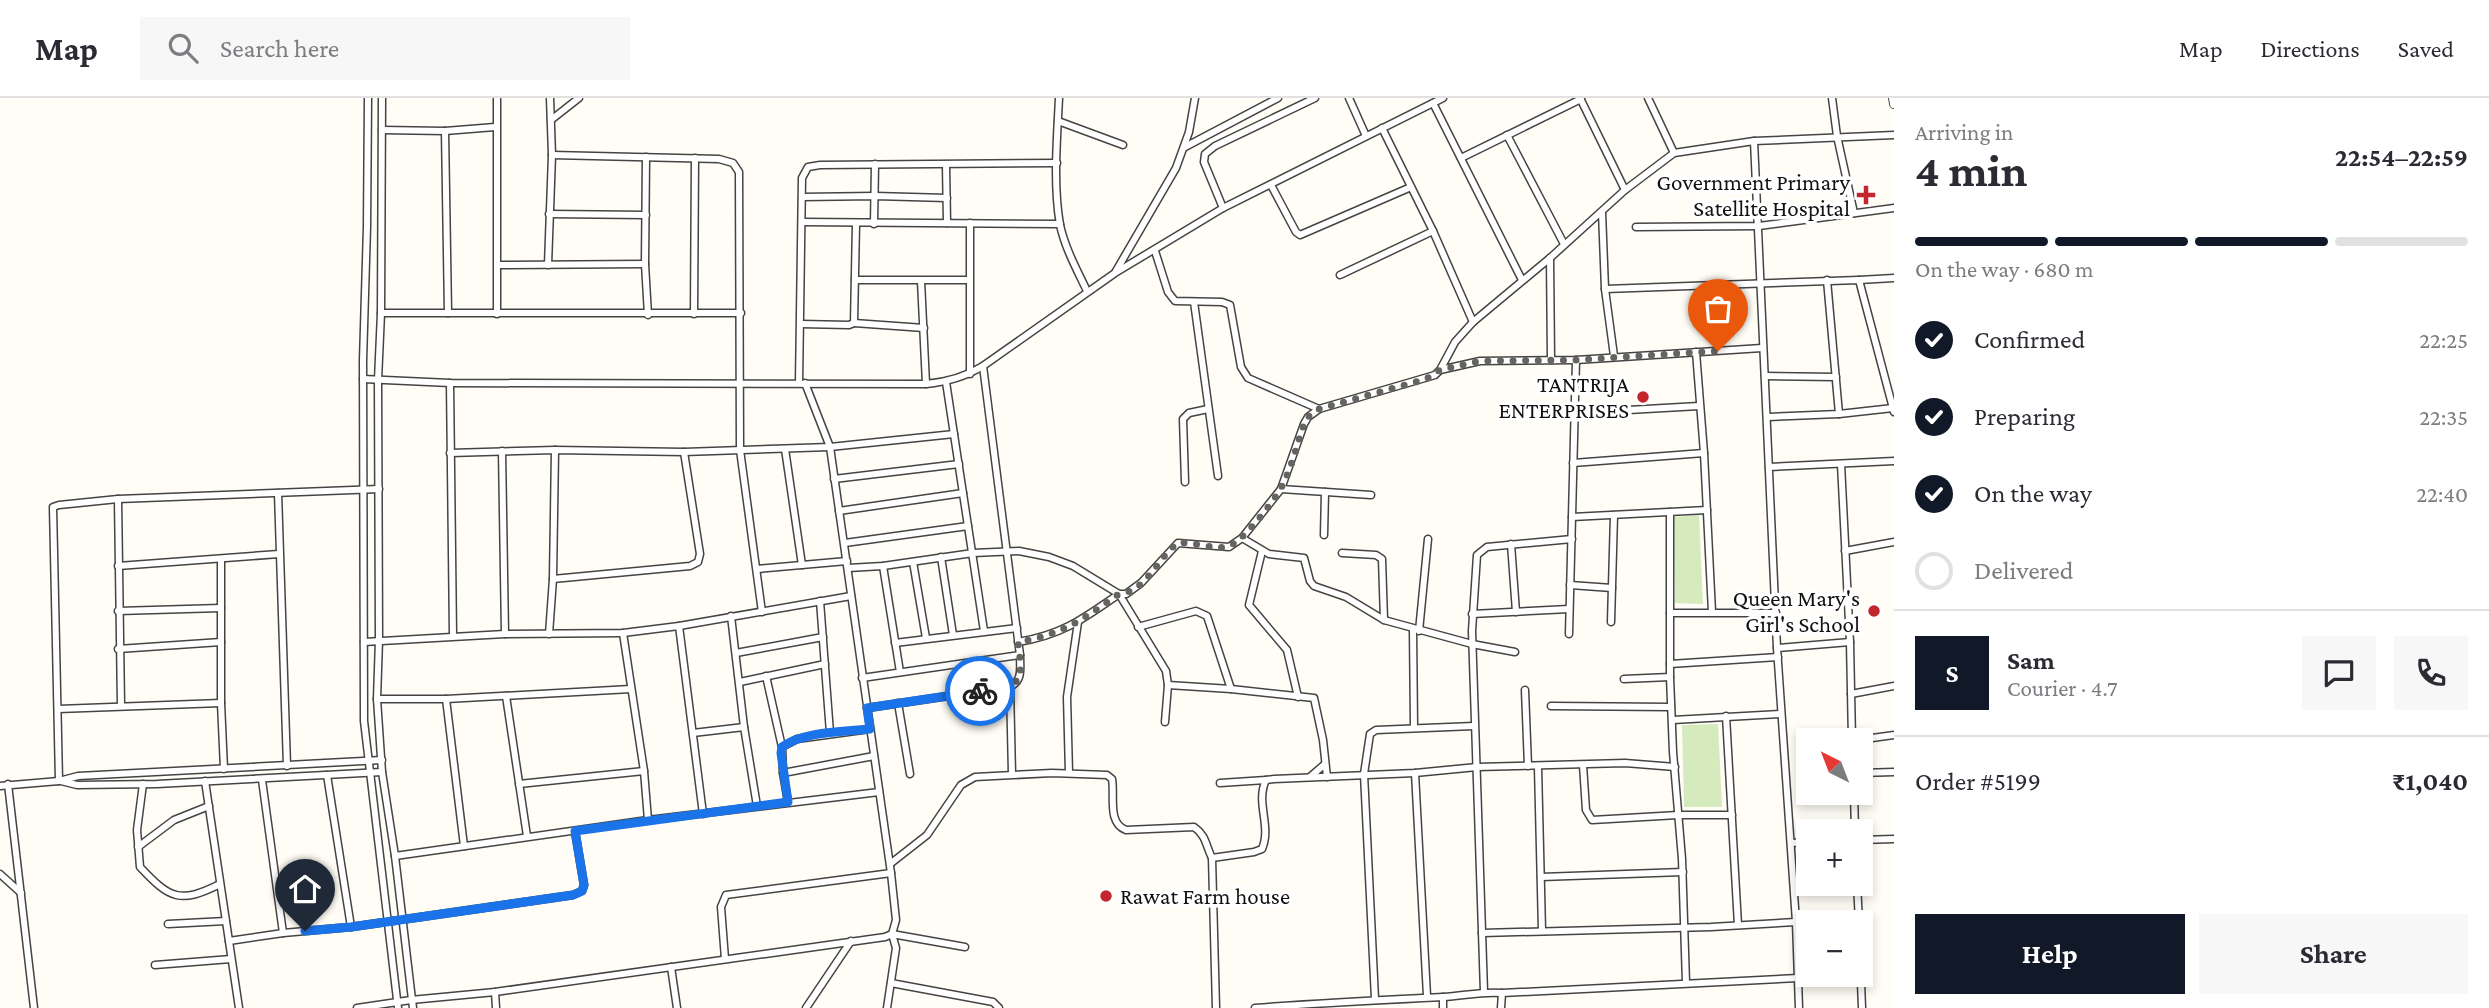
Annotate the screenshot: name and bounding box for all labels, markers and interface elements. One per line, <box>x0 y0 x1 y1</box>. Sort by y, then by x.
search box <box>140 17 630 80</box>
icon: search <box>164 29 202 67</box>
text: Map <box>35 30 98 67</box>
text: Search here <box>220 34 339 63</box>
text: Map <box>2179 35 2223 62</box>
text: Directions <box>2261 35 2360 62</box>
text: Saved <box>2398 35 2454 62</box>
text: Arriving in <box>1915 119 2013 145</box>
text: 22:54–22:59 <box>2335 143 2468 172</box>
text: 4 min <box>1915 145 2027 196</box>
place label: Government Primary Satellite Hospital <box>1656 169 1850 221</box>
marker: Government Primary Satellite Hospital <box>1856 185 1876 205</box>
text: On the way · 680 m <box>1915 256 2093 282</box>
pin <box>1688 279 1748 351</box>
icon: bag <box>1699 290 1737 328</box>
icon: check <box>1915 321 1953 359</box>
text: Confirmed <box>1974 325 2085 354</box>
text: 22:25 <box>2419 327 2468 353</box>
place label: TANTRIJA ENTERPRISES <box>1498 371 1630 423</box>
marker: TANTRIJA ENTERPRISES <box>1635 389 1651 405</box>
icon: check <box>1915 398 1953 436</box>
text: Preparing <box>1974 402 2075 431</box>
text: 22:35 <box>2419 404 2468 430</box>
icon: check <box>1915 475 1953 513</box>
text: On the way <box>1974 479 2092 508</box>
text: 22:40 <box>2416 481 2468 507</box>
text: Delivered <box>1974 556 2073 585</box>
place label: Queen Mary's Girl's School <box>1733 585 1860 637</box>
marker: Queen Mary's Girl's School <box>1866 603 1882 619</box>
button: chat <box>2302 636 2376 710</box>
button: phone <box>2394 636 2468 710</box>
text: Sam <box>2007 646 2055 675</box>
courier <box>945 656 1015 726</box>
text: S <box>1946 659 1959 688</box>
icon: bike <box>961 672 999 710</box>
text: Courier · 4.7 <box>2007 675 2118 701</box>
north arrow <box>1796 728 1872 805</box>
map controls <box>1796 728 1873 987</box>
text: Order #5199 <box>1915 767 2041 796</box>
text: ₹1,040 <box>2392 767 2468 796</box>
button: + <box>1796 819 1873 896</box>
pin <box>275 859 335 931</box>
icon: home <box>286 870 324 908</box>
place label: Rawat Farm house <box>1120 883 1290 909</box>
marker: Rawat Farm house <box>1098 888 1114 904</box>
button: − <box>1796 910 1873 987</box>
button: Help <box>1915 914 2185 994</box>
button: Share <box>2199 914 2468 994</box>

